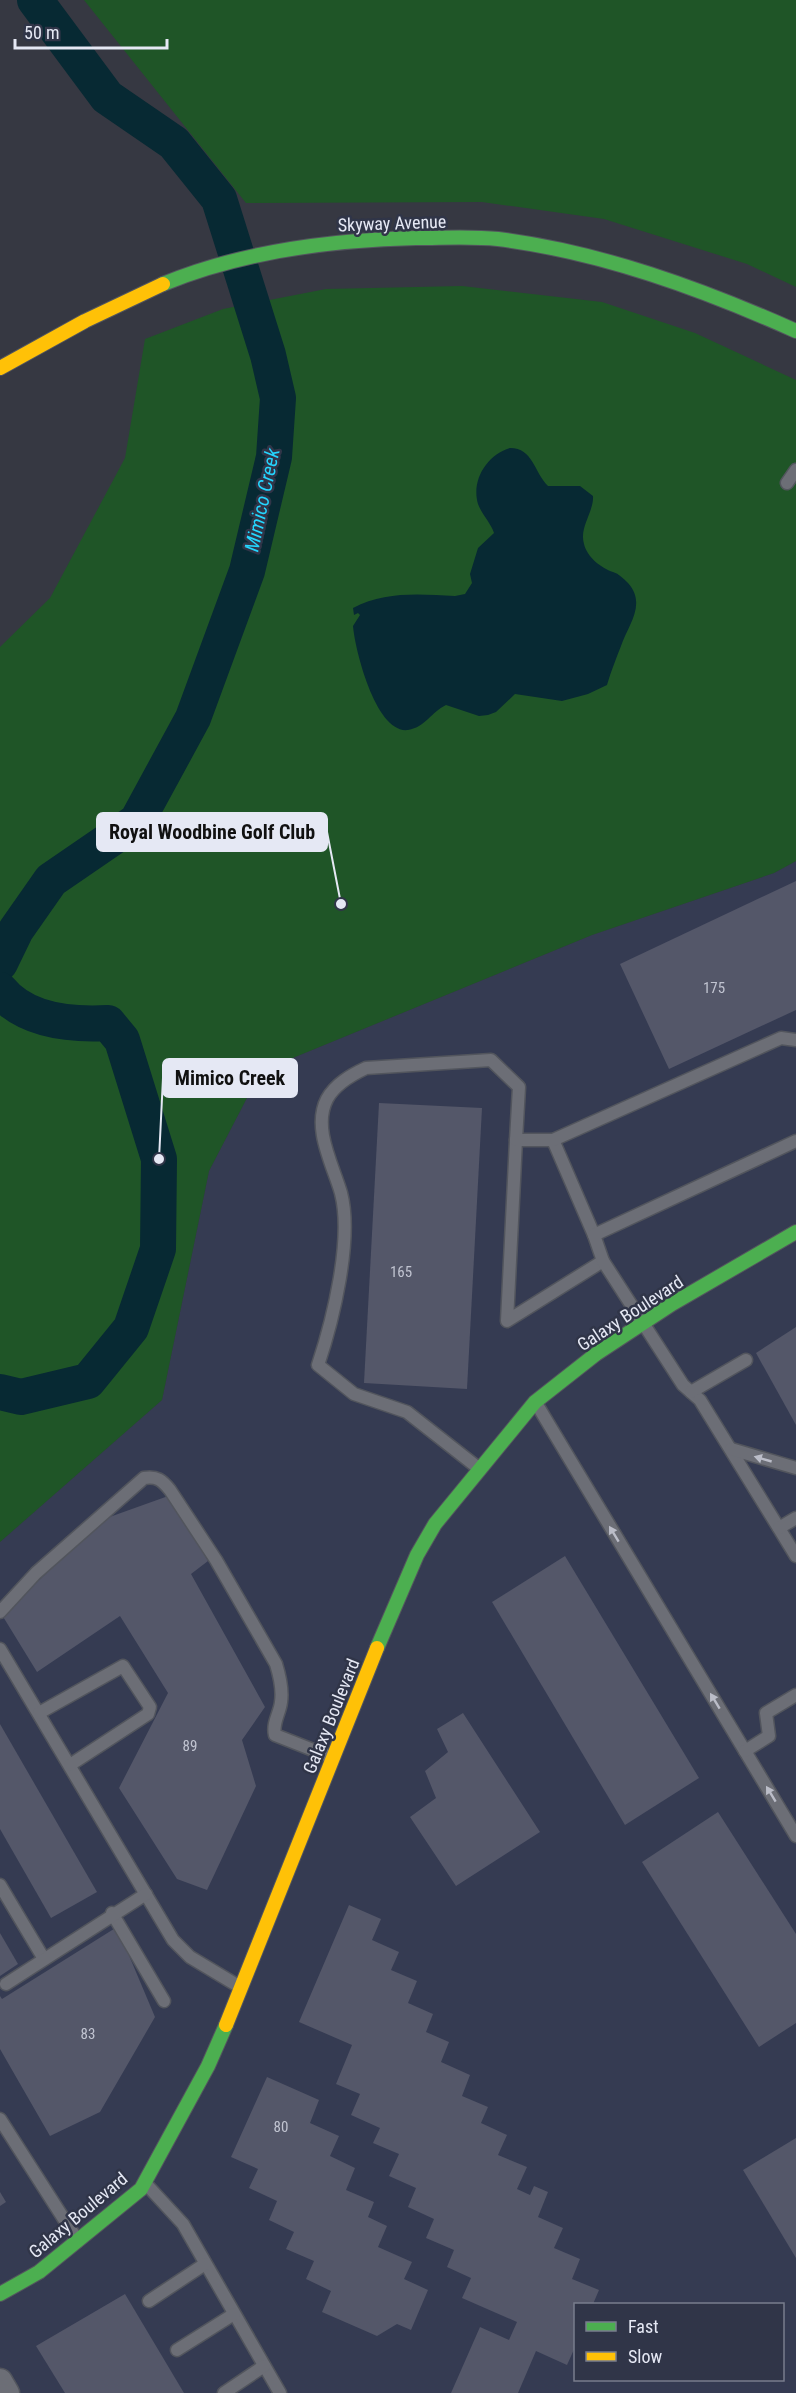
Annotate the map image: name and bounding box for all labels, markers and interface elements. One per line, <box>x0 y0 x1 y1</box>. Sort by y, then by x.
scale bar <box>15 12 166 50</box>
text: 50 m <box>24 22 59 43</box>
street label: Skyway Avenue <box>337 211 447 235</box>
water label: Mimico Creek <box>239 445 285 554</box>
callout: Royal Woodbine Golf Club <box>97 813 327 851</box>
text: Royal Woodbine Golf Club <box>109 820 315 844</box>
house number: 175 <box>703 979 725 997</box>
callout: Mimico Creek <box>163 1059 297 1097</box>
text: Mimico Creek <box>175 1066 286 1090</box>
house number: 165 <box>390 1263 412 1281</box>
street label: Galaxy Boulevard <box>573 1271 687 1355</box>
one-way arrow <box>754 1454 772 1463</box>
one-way arrow <box>609 1526 620 1542</box>
street label: Galaxy Boulevard <box>298 1656 364 1776</box>
one-way arrow <box>710 1692 720 1709</box>
house number: 89 <box>183 1737 197 1755</box>
one-way arrow <box>766 1785 776 1802</box>
house number: 83 <box>81 2025 95 2043</box>
house number: 80 <box>274 2118 288 2136</box>
street label: Galaxy Boulevard <box>25 2168 131 2262</box>
legend <box>574 2303 784 2381</box>
text: Fast <box>628 2316 659 2337</box>
text: Slow <box>628 2346 663 2367</box>

